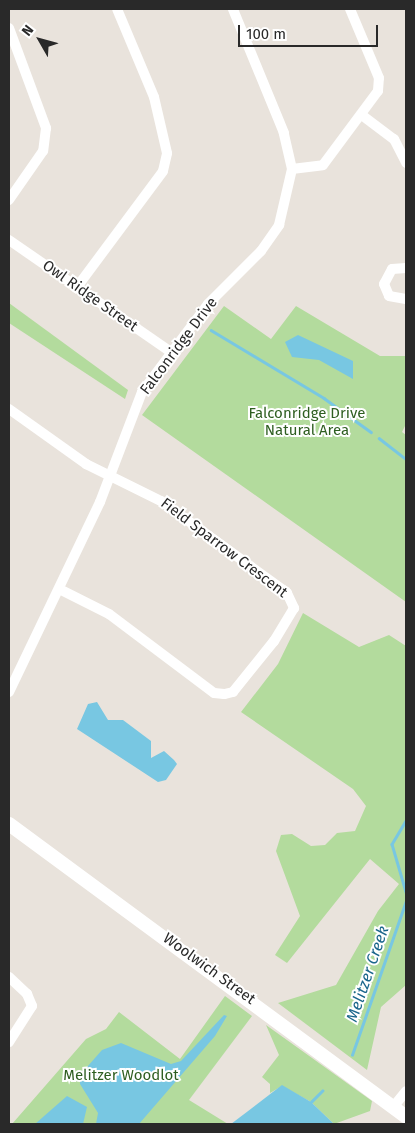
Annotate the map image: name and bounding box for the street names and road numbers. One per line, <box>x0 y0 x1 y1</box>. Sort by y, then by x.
street label: Owl Ridge Street <box>39 256 141 336</box>
street label: Falconridge Drive <box>137 294 221 398</box>
street label: Field Sparrow Crescent <box>157 494 291 602</box>
street label: Woolwich Street <box>159 929 259 1009</box>

